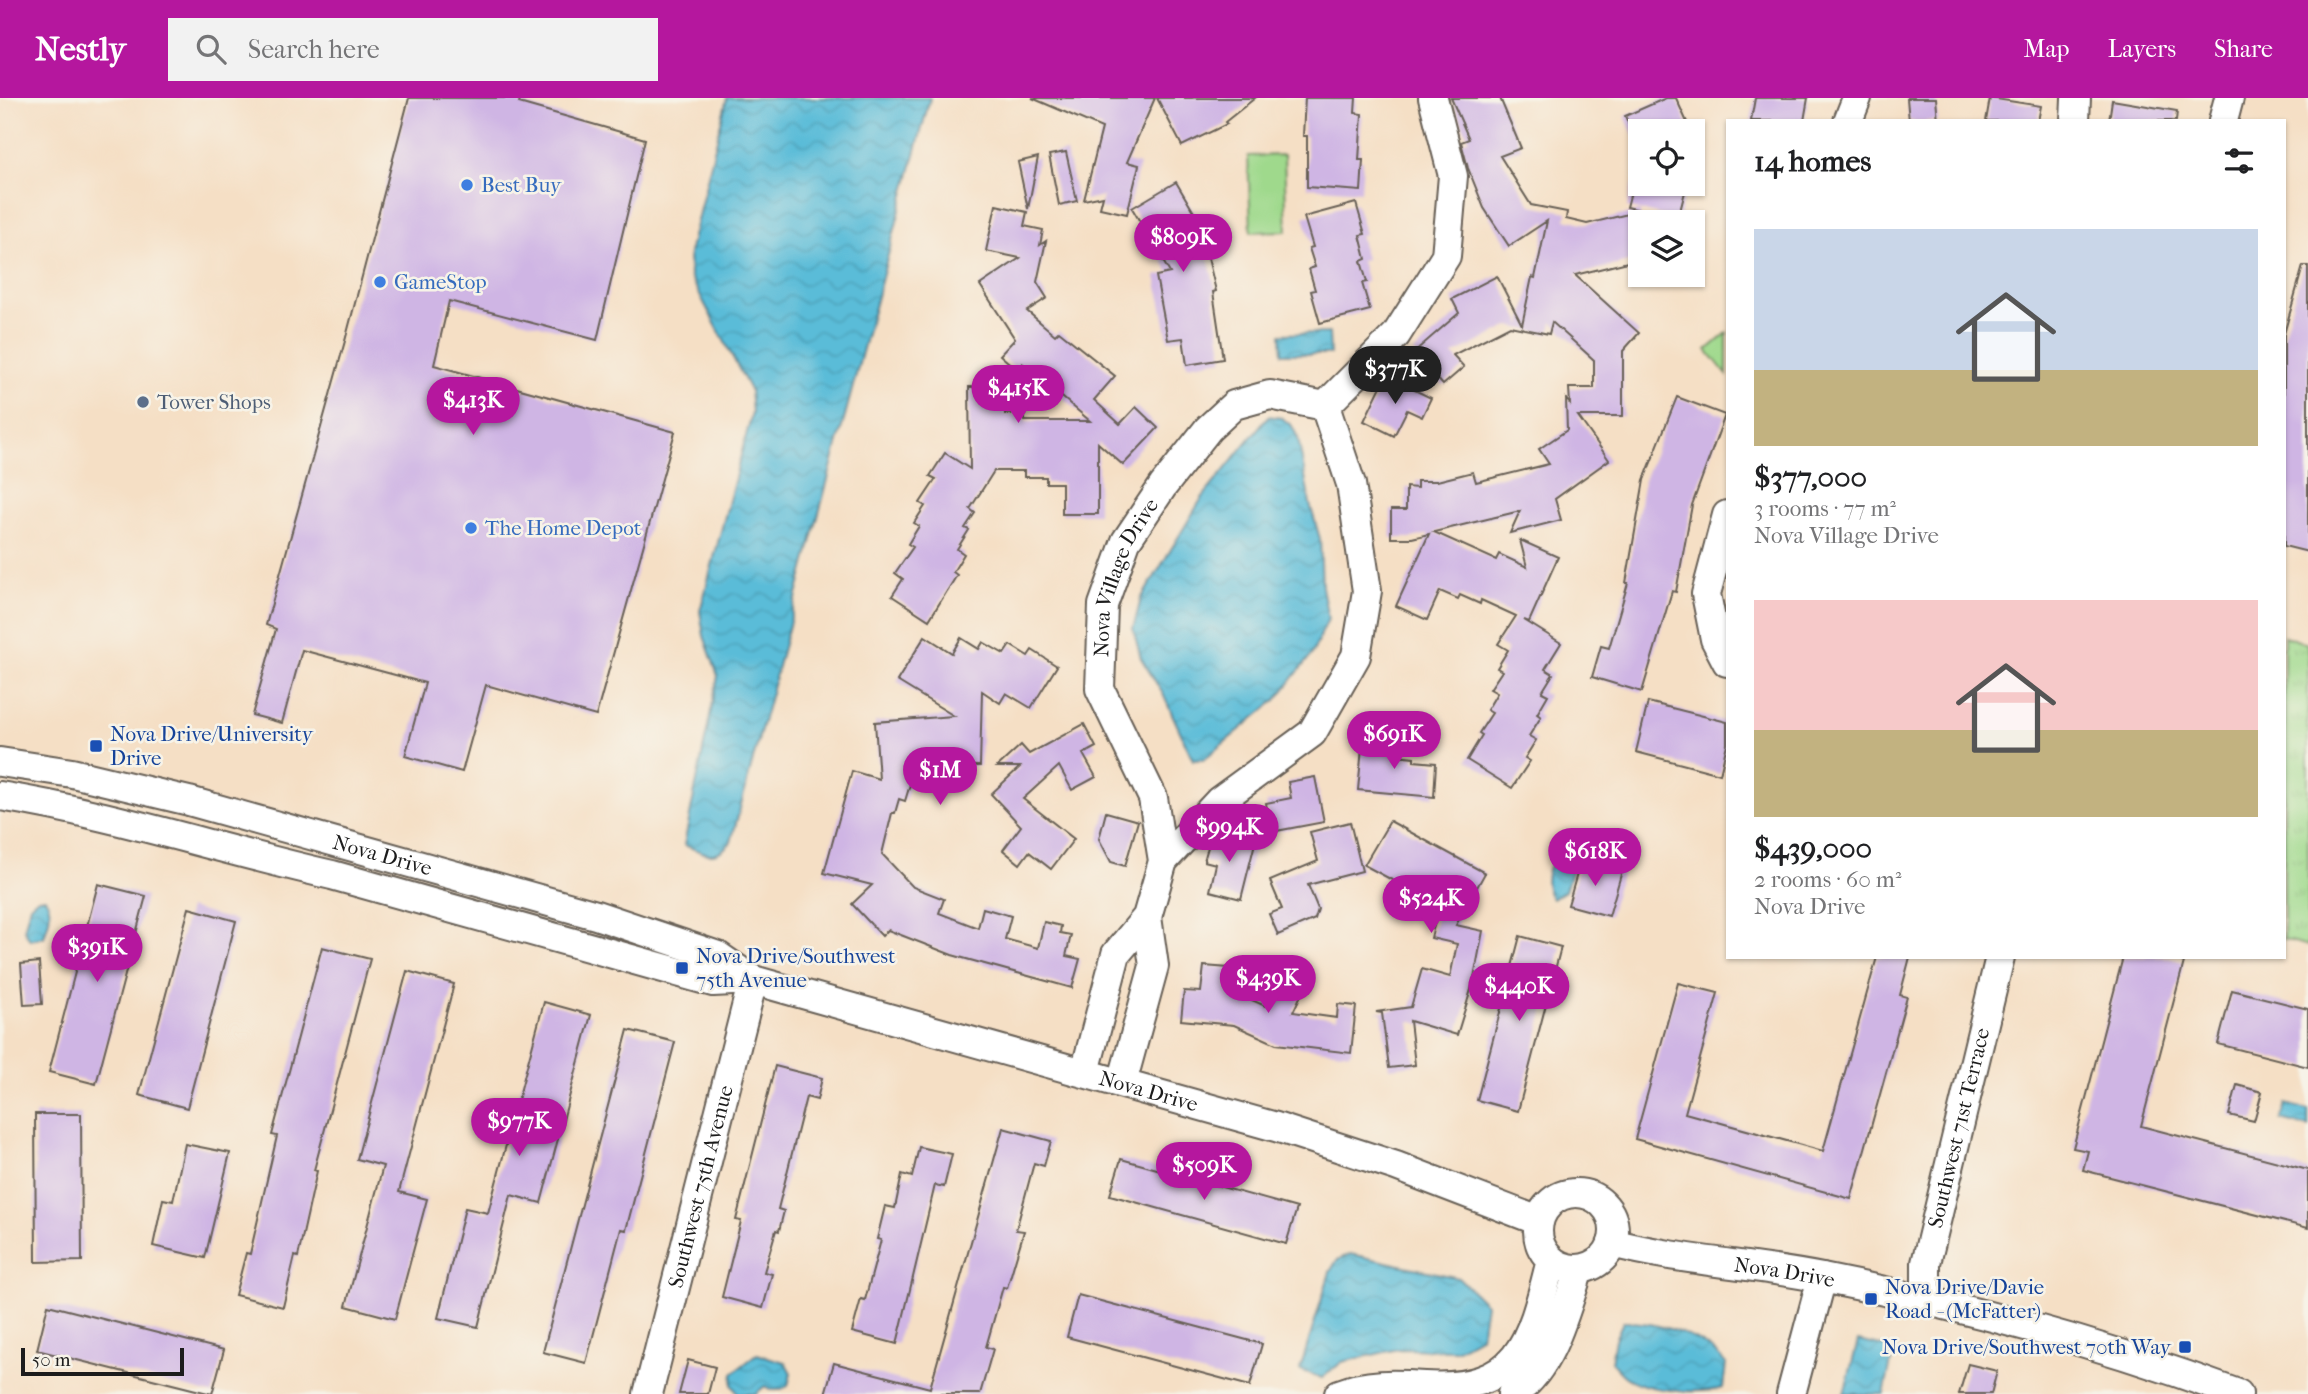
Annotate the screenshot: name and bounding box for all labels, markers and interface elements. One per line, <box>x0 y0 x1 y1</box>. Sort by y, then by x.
search box <box>168 18 658 81</box>
text: Nestly <box>35 30 126 69</box>
icon: search <box>192 30 230 68</box>
text: Search here <box>248 34 380 65</box>
text: Map <box>2024 35 2070 63</box>
text: Layers <box>2108 35 2176 63</box>
text: Share <box>2214 35 2273 63</box>
map controls <box>1628 119 1705 287</box>
button: locate <box>1628 119 1705 196</box>
icon: filters <box>2220 142 2258 180</box>
text: 14 homes <box>1754 144 1871 179</box>
place label: Best Buy <box>481 173 562 197</box>
marker: Best Buy <box>459 177 475 193</box>
button: layers <box>1628 210 1705 287</box>
pin: $809K <box>1134 214 1232 274</box>
text: $809K <box>1150 223 1216 250</box>
place label: GameStop <box>394 270 487 294</box>
marker: GameStop <box>372 274 388 290</box>
icon: home <box>1943 274 2069 400</box>
pin: $377K <box>1346 346 1444 406</box>
text: $377K <box>1364 355 1426 382</box>
pin: $415K <box>969 366 1067 425</box>
text: $415K <box>987 374 1049 401</box>
pin: $413K <box>424 378 522 437</box>
text: $413K <box>443 386 503 413</box>
place label: Tower Shops <box>157 390 271 414</box>
marker: Tower Shops <box>135 394 151 410</box>
text: $377,000 <box>1754 460 1867 495</box>
street label: Nova Village Drive <box>1089 494 1163 657</box>
text: 3 rooms · 77 m² <box>1754 495 1896 522</box>
place label: The Home Depot <box>485 516 642 540</box>
marker: The Home Depot <box>463 520 479 536</box>
text: Nova Village Drive <box>1754 522 1939 549</box>
icon: home <box>1943 645 2069 771</box>
pin: $691K <box>1345 712 1443 771</box>
text: $691K <box>1363 720 1425 747</box>
place label: Nova Drive/University Drive <box>110 722 314 770</box>
marker: Nova Drive/University Drive <box>88 738 104 754</box>
pin: $1M <box>906 748 974 807</box>
text: $1M <box>919 756 961 783</box>
pin: $994K <box>1180 804 1278 864</box>
text: $994K <box>1196 813 1262 840</box>
pin: $618K <box>1546 828 1644 888</box>
street label: Nova Drive <box>330 830 435 880</box>
text: $439,000 <box>1754 831 1872 866</box>
text: $618K <box>1564 837 1626 864</box>
text: 2 rooms · 60 m² <box>1754 866 1901 893</box>
pin: $524K <box>1382 876 1480 935</box>
text: $524K <box>1399 884 1463 911</box>
text: Nova Drive <box>1754 893 1865 920</box>
pin: $391K <box>48 924 146 984</box>
text: $391K <box>67 933 127 960</box>
place label: Nova Drive/Southwest 75th Avenue <box>696 944 896 992</box>
pin: $439K <box>1219 956 1317 1015</box>
marker: Nova Drive/Southwest 75th Avenue <box>674 960 690 976</box>
text: $439K <box>1236 964 1300 991</box>
pin: $440K <box>1470 964 1568 1023</box>
text: $440K <box>1484 972 1554 999</box>
street label: Southwest 71st Terrace <box>1923 1025 1994 1230</box>
street label: Nova Drive <box>1096 1066 1201 1116</box>
street label: Southwest 75th Avenue <box>663 1083 738 1290</box>
pin: $977K <box>470 1098 568 1158</box>
text: $977K <box>487 1107 551 1134</box>
pin: $509K <box>1155 1142 1253 1202</box>
text: $509K <box>1172 1151 1236 1178</box>
street label: Nova Drive <box>1733 1252 1837 1292</box>
place label: Nova Drive/Davie Road - (McFatter) <box>1885 1275 2044 1323</box>
marker: Nova Drive/Davie Road - (McFatter) <box>1863 1291 1879 1307</box>
place label: Nova Drive/Southwest 70th Way <box>1882 1335 2172 1359</box>
marker: Nova Drive/Southwest 70th Way <box>2177 1339 2193 1355</box>
scale bar <box>21 1345 184 1377</box>
text: 50 m <box>32 1349 71 1371</box>

